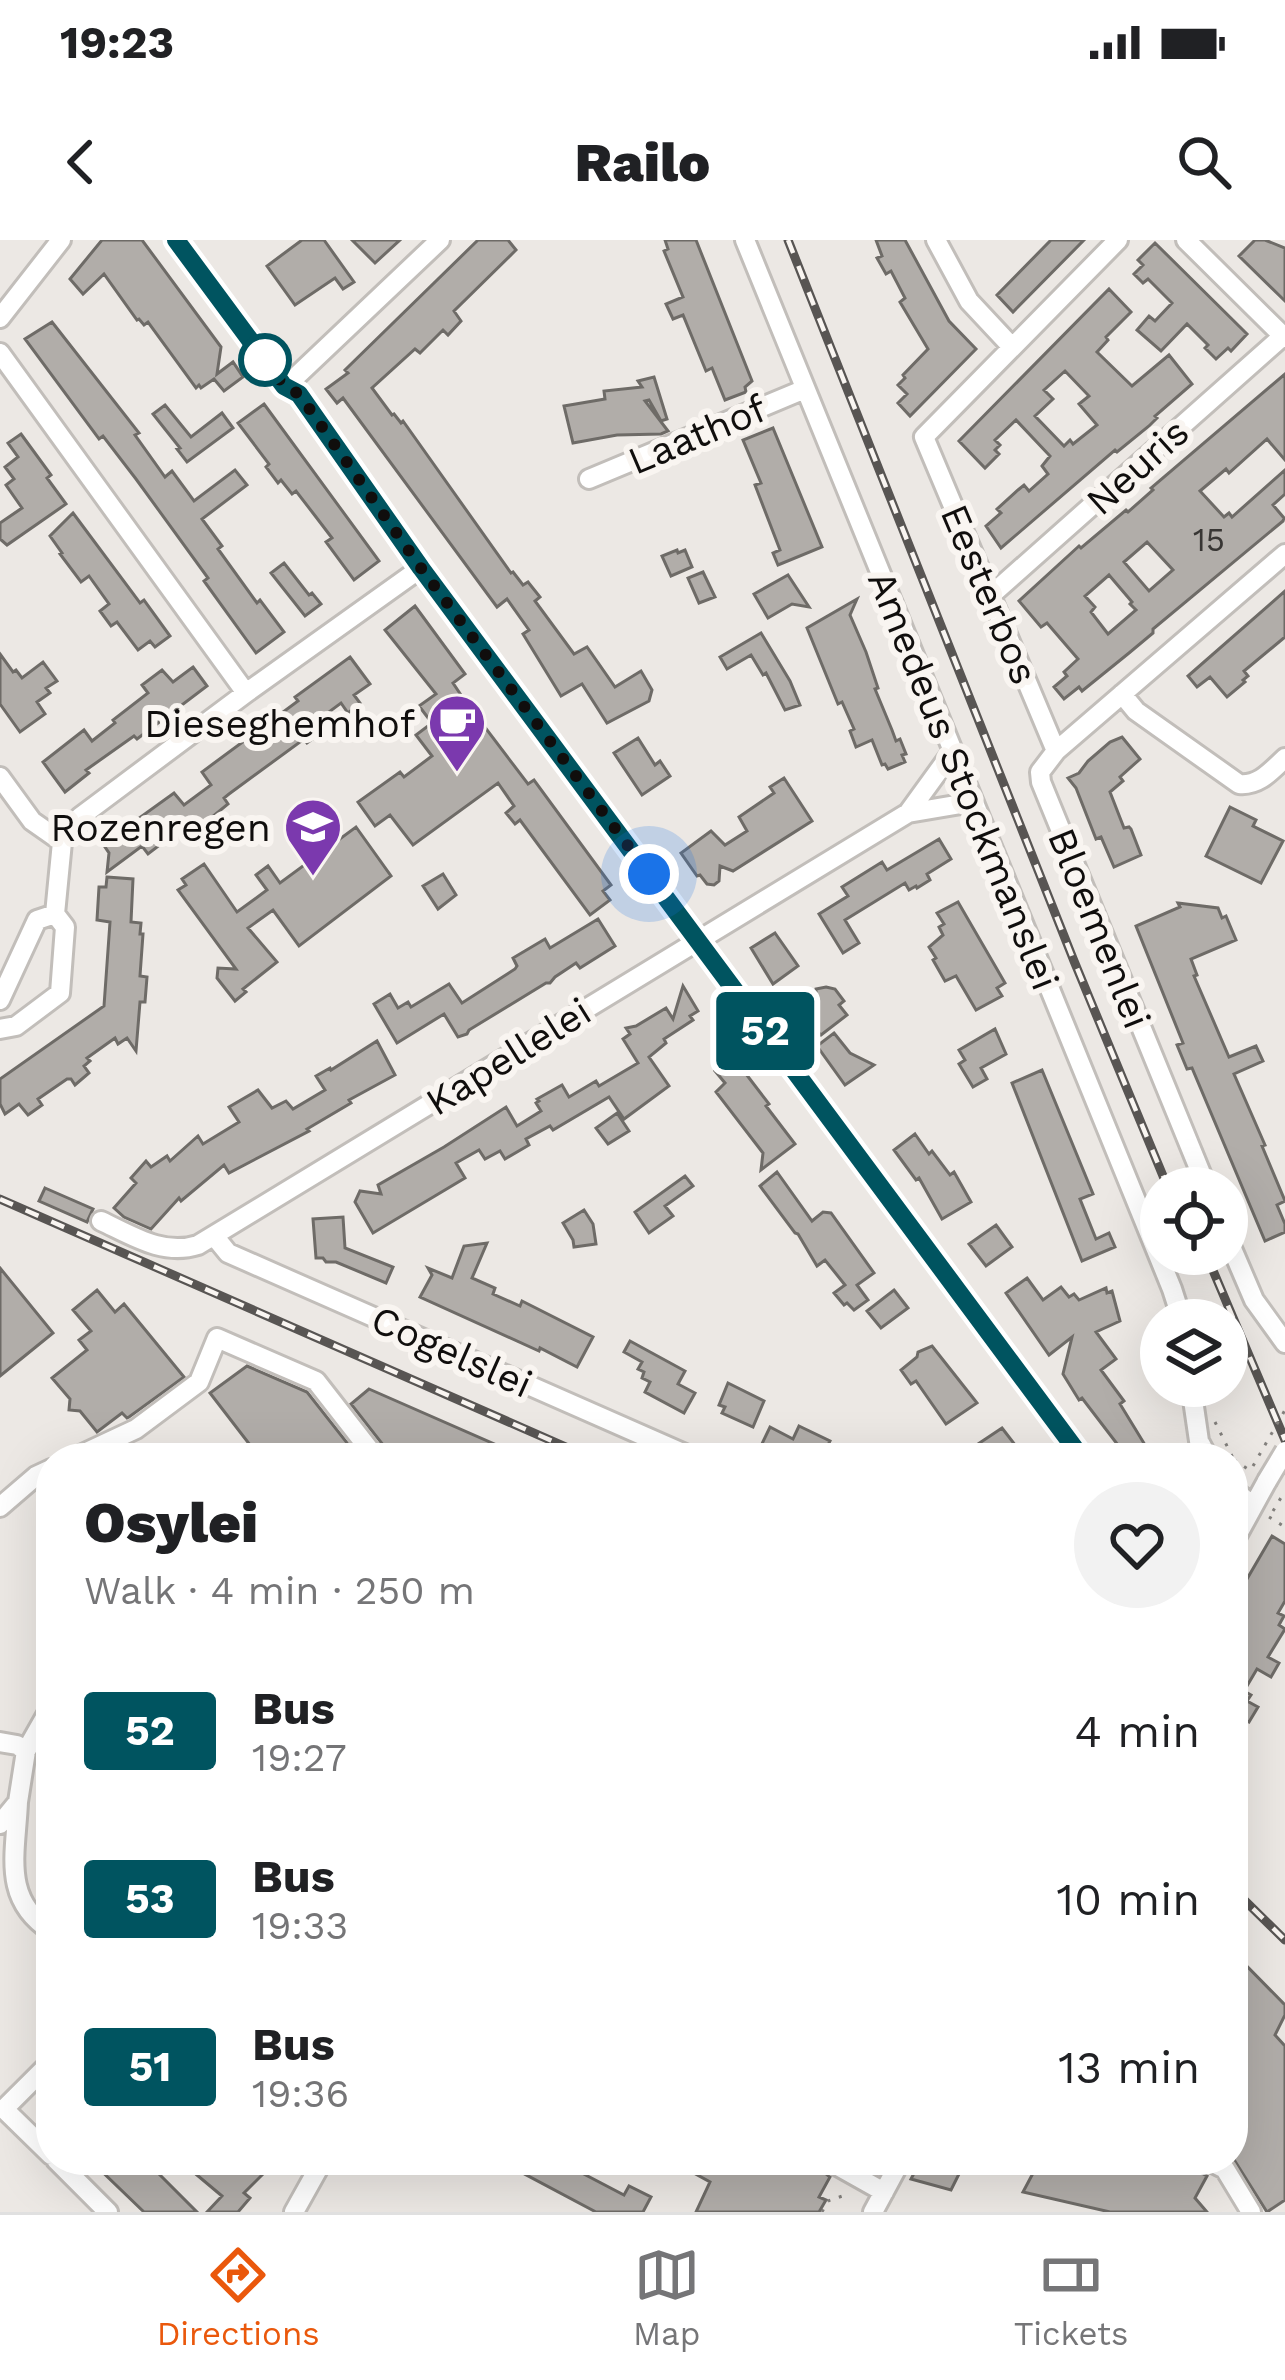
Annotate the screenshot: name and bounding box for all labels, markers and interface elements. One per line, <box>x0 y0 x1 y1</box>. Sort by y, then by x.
text: 19:23 <box>60 16 174 69</box>
icon: back <box>48 129 114 195</box>
icon: search <box>1171 129 1237 195</box>
text: Railo <box>575 131 710 194</box>
unlabelled marker <box>240 335 290 385</box>
street label: Laathof <box>621 385 773 484</box>
street label: Neuris <box>1077 409 1198 524</box>
street label: Eesterbos <box>932 498 1047 691</box>
house number: 15 <box>1193 520 1225 559</box>
street label: Amedeus Stockmanslei <box>859 564 1068 996</box>
cafe icon: Dieseghemhof <box>426 692 488 774</box>
place label: Dieseghemhof <box>144 701 415 746</box>
school or university icon: Rozenregen <box>282 796 344 878</box>
place label: Rozenregen <box>50 805 271 850</box>
street label: Bloemenlei <box>1039 822 1160 1035</box>
your location <box>619 844 679 904</box>
street label: Kapellelei <box>418 988 599 1125</box>
line badge: 52 <box>711 992 819 1070</box>
text: 52 <box>740 1006 790 1055</box>
map controls <box>1140 1167 1248 1407</box>
button: locate <box>1140 1167 1248 1275</box>
street label: Cogelslei <box>365 1296 539 1407</box>
button: layers <box>1140 1299 1248 1407</box>
button: heart <box>1074 1482 1200 1608</box>
text: Osylei <box>84 1489 258 1556</box>
text: Walk · 4 min · 250 m <box>84 1568 475 1613</box>
text: Bus <box>252 1682 335 1735</box>
text: 4 min <box>1074 1705 1200 1758</box>
text: 52 <box>125 1706 175 1755</box>
text: 19:27 <box>252 1735 347 1780</box>
text: Bus <box>252 1850 335 1903</box>
text: 10 min <box>1056 1873 1200 1926</box>
text: 53 <box>125 1874 175 1923</box>
text: 19:33 <box>252 1903 348 1948</box>
text: Bus <box>252 2018 335 2071</box>
text: 13 min <box>1058 2041 1200 2094</box>
text: 51 <box>129 2042 171 2091</box>
text: 19:36 <box>252 2071 349 2116</box>
tab: Directions <box>157 2242 320 2353</box>
tab: Map <box>633 2242 700 2353</box>
tab: Tickets <box>1014 2242 1128 2353</box>

